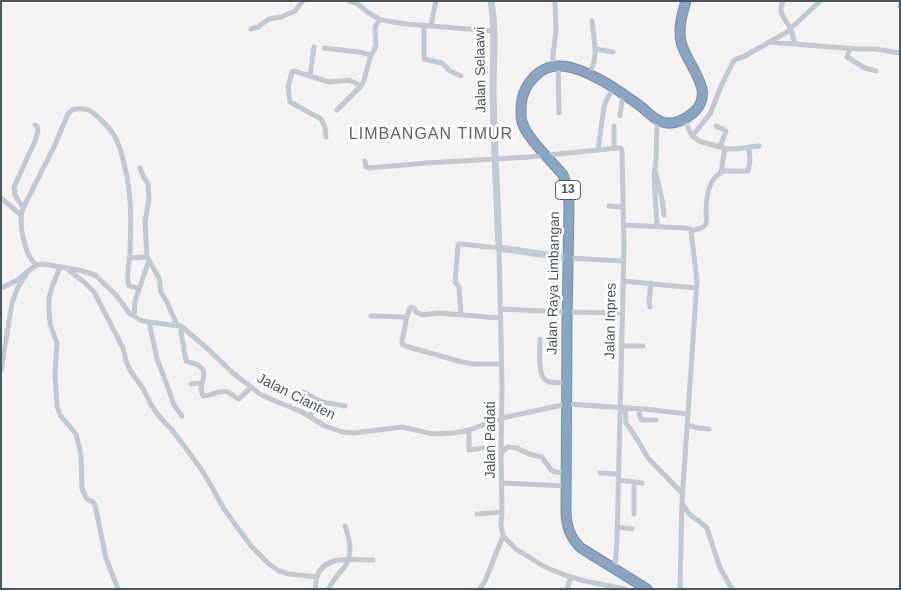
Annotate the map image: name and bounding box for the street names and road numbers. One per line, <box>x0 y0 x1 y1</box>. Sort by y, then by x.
street label: Jalan Selaawi <box>472 27 490 113</box>
road number: 13 <box>556 180 580 200</box>
street label: Jalan Raya Limbangan <box>544 211 564 355</box>
street label: Jalan Inpres <box>602 283 620 359</box>
street label: Jalan Cianten <box>254 370 338 424</box>
street label: Jalan Padati <box>483 401 499 479</box>

